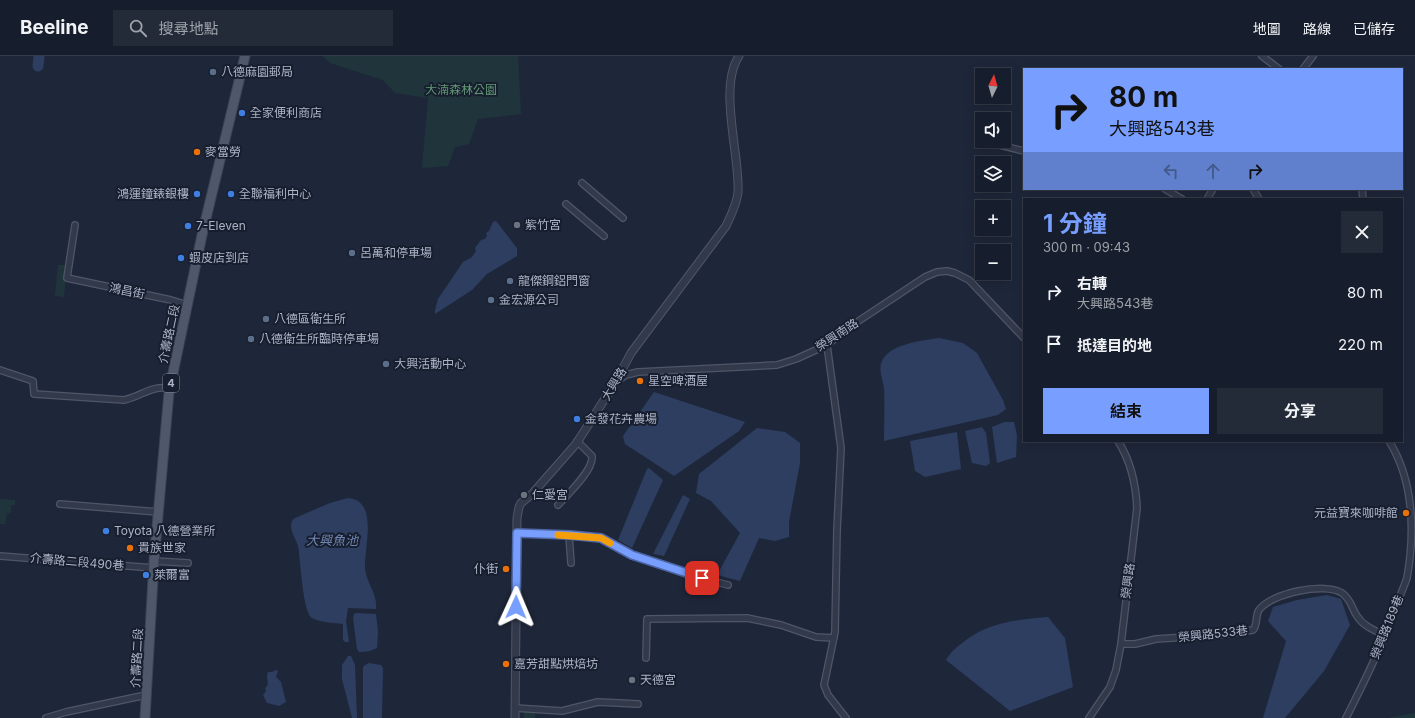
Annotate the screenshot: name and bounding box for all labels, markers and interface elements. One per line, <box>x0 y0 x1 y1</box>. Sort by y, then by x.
search box <box>113 10 393 46</box>
text: Beeline <box>20 16 89 39</box>
icon: search <box>127 17 149 39</box>
text: 搜尋地點 <box>159 19 219 38</box>
text: 地圖 <box>1253 20 1281 37</box>
text: 路線 <box>1303 20 1331 37</box>
text: 已儲存 <box>1353 20 1395 37</box>
place label: 八德麻園郵局 <box>221 64 293 79</box>
marker: 八德麻園郵局 <box>208 67 218 77</box>
north arrow <box>975 68 1011 104</box>
map controls <box>975 68 1011 280</box>
text: 80 m <box>1109 80 1178 114</box>
park label: 大湳森林公園 <box>425 82 497 97</box>
icon: right <box>1043 84 1095 136</box>
place label: 全家便利商店 <box>250 105 322 120</box>
marker: 全家便利商店 <box>237 108 247 118</box>
button: sound <box>975 112 1011 148</box>
text: 大興路543巷 <box>1109 118 1215 139</box>
place label: 麥當勞 <box>205 144 241 159</box>
marker: 麥當勞 <box>192 147 202 157</box>
button: layers <box>975 156 1011 192</box>
icon: left <box>1160 160 1182 182</box>
icon: ahead <box>1202 160 1224 182</box>
icon: right <box>1244 160 1266 182</box>
place label: 鴻運鐘錶銀樓 <box>117 186 189 201</box>
place label: 全聯福利中心 <box>239 186 311 201</box>
marker: 鴻運鐘錶銀樓 <box>192 189 202 199</box>
marker: 全聯福利中心 <box>226 189 236 199</box>
button: + <box>975 200 1011 236</box>
text: 1 分鐘 <box>1043 209 1107 238</box>
button: close <box>1341 211 1383 253</box>
place label: 紫竹宮 <box>525 217 561 232</box>
place label: 7-Eleven <box>196 218 246 233</box>
marker: 紫竹宮 <box>512 220 522 230</box>
marker: 7-Eleven <box>183 221 193 231</box>
text: 300 m · 09:43 <box>1043 239 1130 255</box>
button: − <box>975 244 1011 280</box>
place label: 呂萬和停車場 <box>360 245 432 260</box>
marker: 呂萬和停車場 <box>347 248 357 258</box>
place label: 蝦皮店到店 <box>189 250 249 265</box>
marker: 蝦皮店到店 <box>176 253 186 263</box>
place label: 龍傑鋼鋁門窗 <box>518 273 590 288</box>
text: 右轉 <box>1077 274 1107 293</box>
marker: 龍傑鋼鋁門窗 <box>505 276 515 286</box>
street label: 鴻昌街 <box>108 279 146 302</box>
icon: right <box>1043 281 1065 303</box>
text: 80 m <box>1347 283 1383 302</box>
place label: 金宏源公司 <box>499 292 559 307</box>
marker: 金宏源公司 <box>486 295 496 305</box>
text: 大興路543巷 <box>1077 295 1153 311</box>
street label: 介壽路二段 <box>155 303 182 365</box>
place label: 八德區衛生所 <box>274 311 346 326</box>
marker: 八德區衛生所 <box>261 314 271 324</box>
street label: 榮興南路 <box>813 315 861 354</box>
place label: 八德衛生所臨時停車場 <box>259 331 379 346</box>
icon: arrive <box>1043 333 1065 355</box>
marker: 八德衛生所臨時停車場 <box>246 334 256 344</box>
text: 220 m <box>1338 335 1383 354</box>
text: 抵達目的地 <box>1077 336 1152 355</box>
place label: 大興活動中心 <box>394 356 466 371</box>
marker: 大興活動中心 <box>381 359 391 369</box>
street label: 大興路 <box>598 364 629 403</box>
place label: 星空啤酒屋 <box>648 373 708 388</box>
road number: 4 <box>163 374 179 392</box>
marker: 星空啤酒屋 <box>635 376 645 386</box>
button: 結束 <box>1043 388 1209 434</box>
button: 分享 <box>1217 388 1383 434</box>
place label: 金發花卉農場 <box>585 411 657 426</box>
marker: 金發花卉農場 <box>572 414 582 424</box>
place label: 仁愛宮 <box>532 487 568 502</box>
marker: 仁愛宮 <box>519 490 529 500</box>
place label: 元益寶來咖啡館 <box>1314 505 1398 520</box>
marker: 元益寶來咖啡館 <box>1401 508 1411 518</box>
place label: Toyota 八德營業所 <box>114 523 216 538</box>
marker: Toyota 八德營業所 <box>101 526 111 536</box>
water label: 大興魚池 <box>306 532 360 548</box>
place label: 貴族世家 <box>138 540 186 555</box>
marker: 貴族世家 <box>125 543 135 553</box>
street label: 介壽路二段490巷 <box>29 550 125 573</box>
place label: 仆街 <box>474 561 498 576</box>
pin <box>685 561 719 595</box>
street label: 榮興路 <box>1118 562 1137 600</box>
marker: 仆街 <box>501 564 511 574</box>
place label: 萊爾富 <box>154 567 190 582</box>
icon: arrive <box>691 567 713 589</box>
marker: 萊爾富 <box>141 570 151 580</box>
position arrow <box>495 586 537 628</box>
street label: 榮興路189巷 <box>1367 593 1406 661</box>
street label: 榮興路533巷 <box>1177 622 1249 645</box>
street label: 介壽路二段 <box>127 628 146 688</box>
place label: 嘉芳甜點烘焙坊 <box>514 656 598 671</box>
marker: 嘉芳甜點烘焙坊 <box>501 659 511 669</box>
place label: 天德宮 <box>640 672 676 687</box>
marker: 天德宮 <box>627 675 637 685</box>

